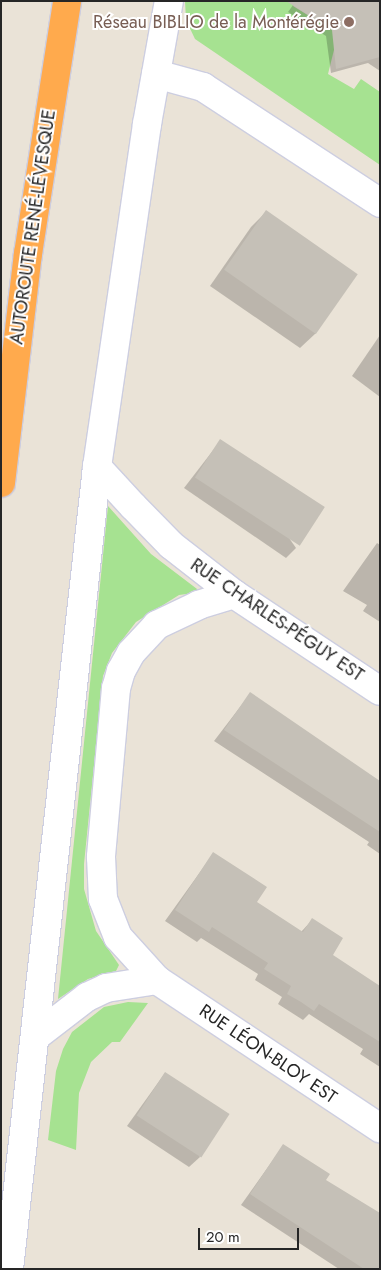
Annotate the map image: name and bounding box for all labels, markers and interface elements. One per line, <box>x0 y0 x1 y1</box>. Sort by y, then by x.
place label: Réseau BIBLIO de la Montérégie <box>93 11 339 33</box>
marker: Réseau BIBLIO de la Montérégie <box>343 16 355 28</box>
street label: AUTOROUTE RENÉ-LÉVESQUE <box>6 108 60 346</box>
street label: RUE CHARLES-PÉGUY EST <box>186 554 368 686</box>
street label: RUE LÉON-BLOY EST <box>195 1000 341 1108</box>
scale bar <box>201 1218 302 1250</box>
text: 20 m <box>206 1226 240 1248</box>

